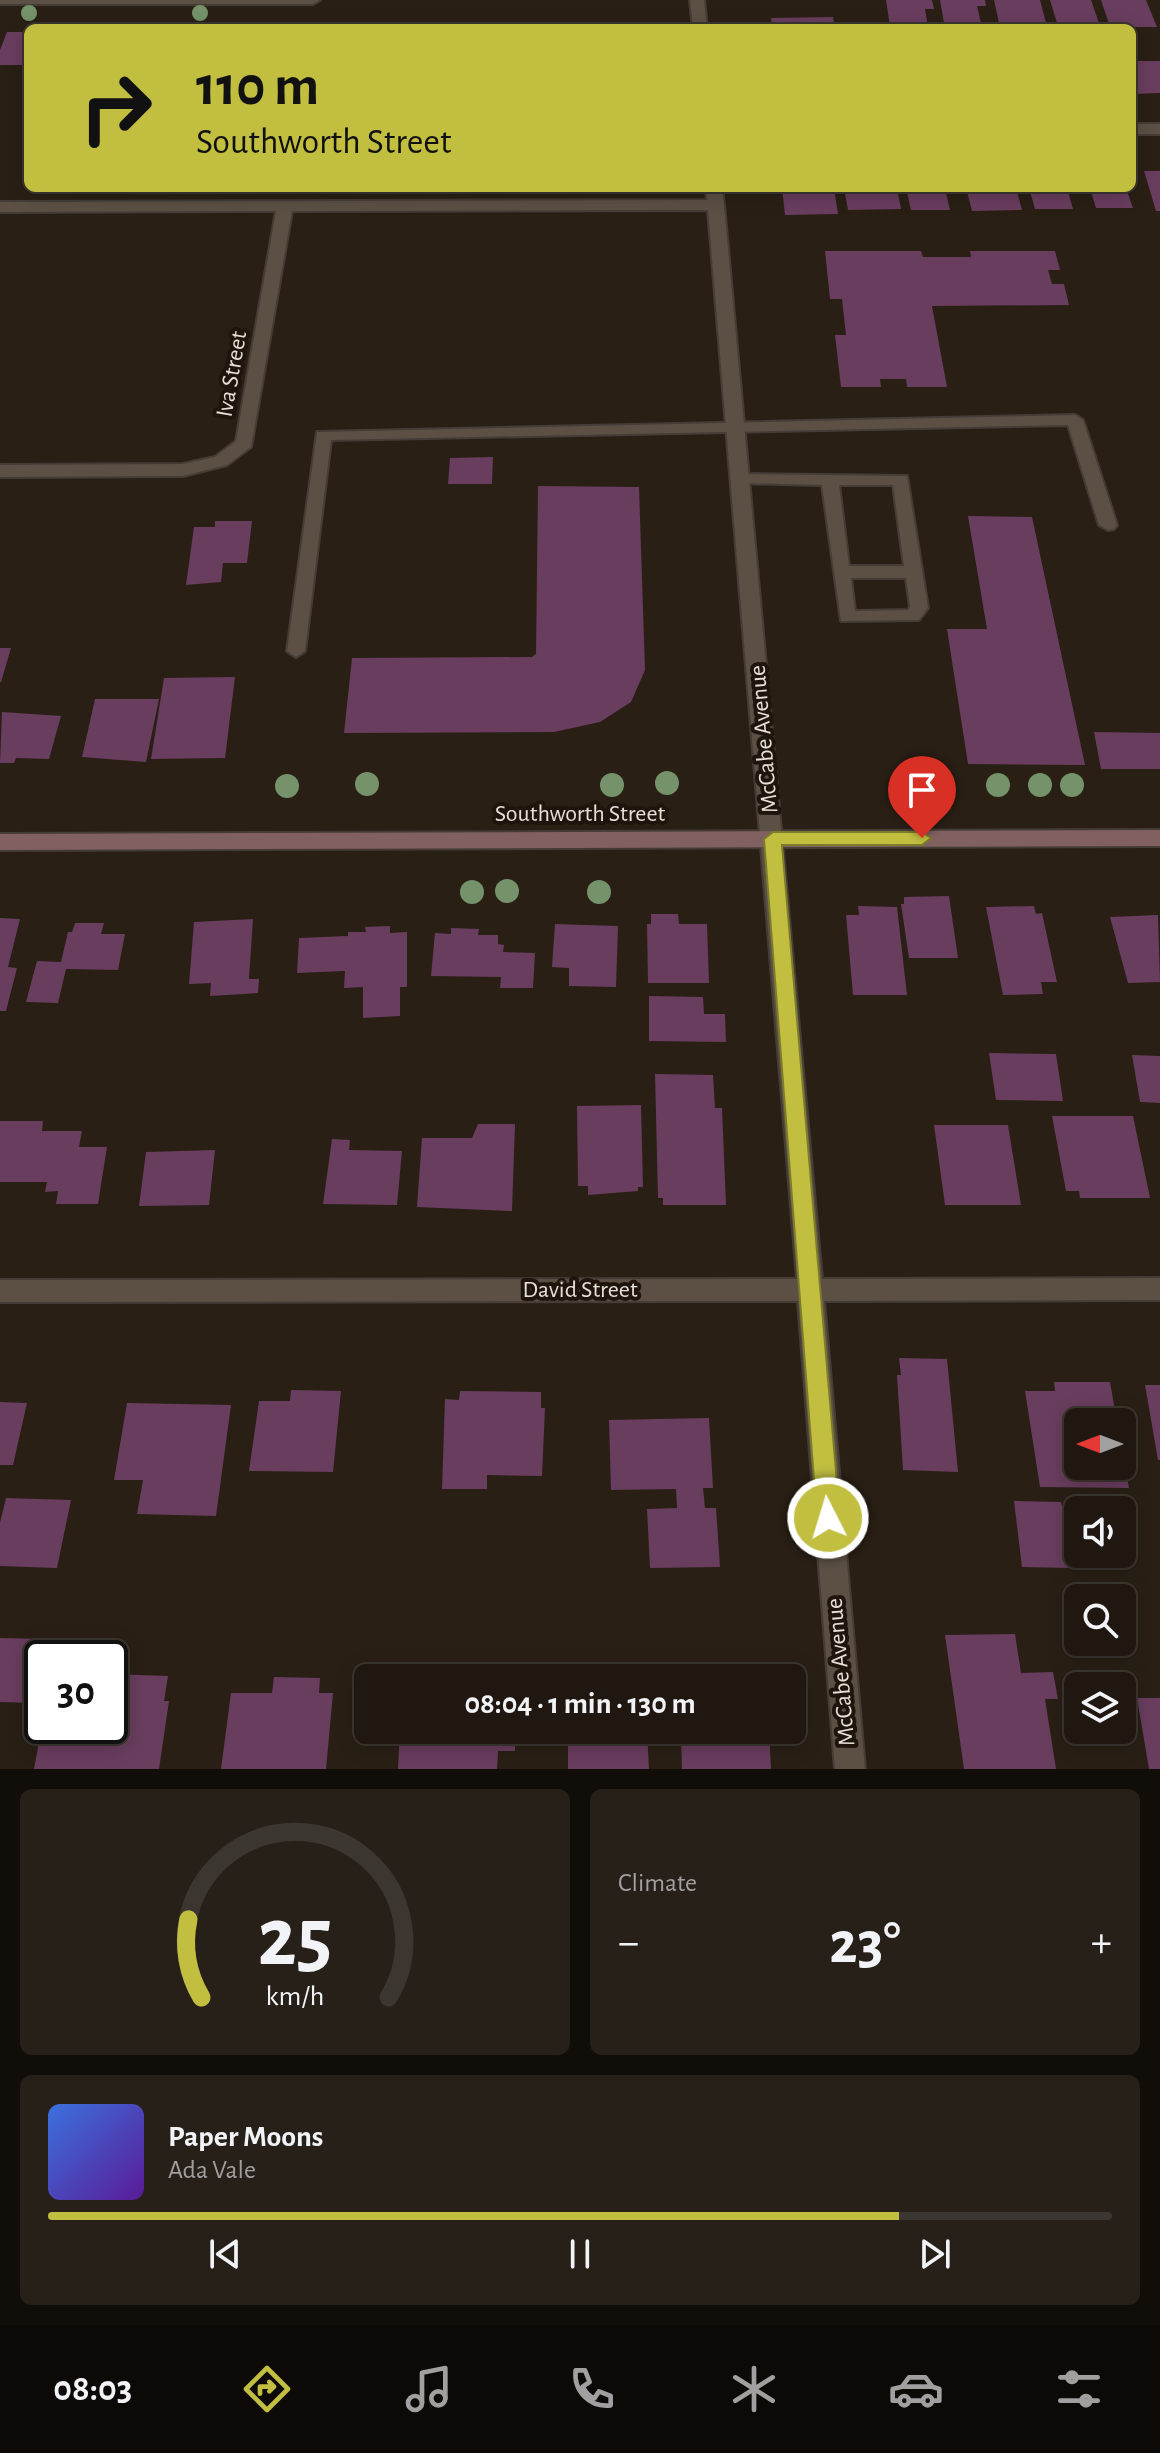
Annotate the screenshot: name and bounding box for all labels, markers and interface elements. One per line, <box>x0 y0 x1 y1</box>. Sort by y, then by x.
icon: right <box>64 56 168 160</box>
text: 110 m <box>196 59 319 115</box>
text: Southworth Street <box>196 124 451 160</box>
street label: Iva Street <box>213 329 251 419</box>
street label: McCabe Avenue <box>746 664 782 814</box>
pin <box>888 756 956 838</box>
icon: arrive <box>900 768 944 812</box>
street label: Southworth Street <box>495 802 665 826</box>
street label: David Street <box>522 1278 638 1302</box>
north arrow <box>1064 1408 1136 1480</box>
map controls <box>1064 1408 1136 1744</box>
position arrow <box>786 1476 870 1560</box>
button: sound <box>1064 1496 1136 1568</box>
button: search <box>1064 1584 1136 1656</box>
street label: McCabe Avenue <box>823 1597 859 1747</box>
speed limit sign: 30 <box>24 1640 128 1744</box>
button: layers <box>1064 1672 1136 1744</box>
text: 08:04 · 1 min · 130 m <box>464 1689 696 1719</box>
text: Climate <box>618 1870 697 1896</box>
text: 25 <box>257 1897 333 1981</box>
text: 23° <box>829 1914 901 1974</box>
text: − <box>618 1921 639 1965</box>
text: + <box>1091 1921 1112 1965</box>
text: km/h <box>266 1982 324 2011</box>
text: Paper Moons <box>168 2122 323 2152</box>
text: Ada Vale <box>168 2157 256 2183</box>
icon: previous <box>203 2232 247 2276</box>
icon: pause <box>558 2232 602 2276</box>
icon: next <box>913 2232 957 2276</box>
icon: directions <box>239 2361 295 2417</box>
icon: music <box>401 2361 457 2417</box>
icon: phone <box>564 2361 620 2417</box>
icon: climate <box>726 2361 782 2417</box>
icon: car <box>888 2361 944 2417</box>
icon: filters <box>1051 2361 1107 2417</box>
text: 08:03 <box>53 2371 132 2407</box>

